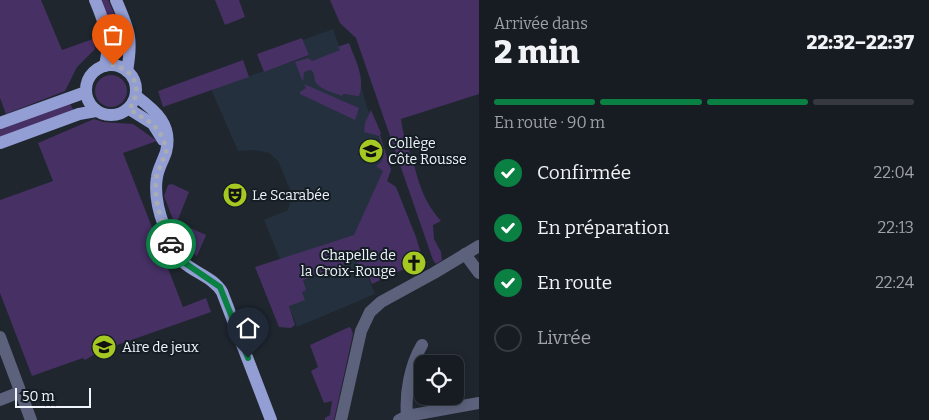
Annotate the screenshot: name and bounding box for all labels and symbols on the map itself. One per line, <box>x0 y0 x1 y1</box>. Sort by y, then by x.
pin <box>92 14 134 65</box>
place label: Collège Côte Rousse <box>388 135 467 168</box>
school or university icon: Collège Côte Rousse <box>358 138 384 164</box>
theatre icon: Le Scarabée <box>222 182 248 208</box>
place label: Le Scarabée <box>252 187 330 204</box>
courier <box>146 219 196 269</box>
place label: Chapelle de la Croix-Rouge <box>301 247 396 280</box>
church icon: Chapelle de la Croix-Rouge <box>401 250 427 276</box>
pin <box>227 307 269 358</box>
school or university icon: Aire de jeux <box>91 334 117 360</box>
place label: Aire de jeux <box>122 339 199 356</box>
scale bar <box>15 385 91 408</box>

